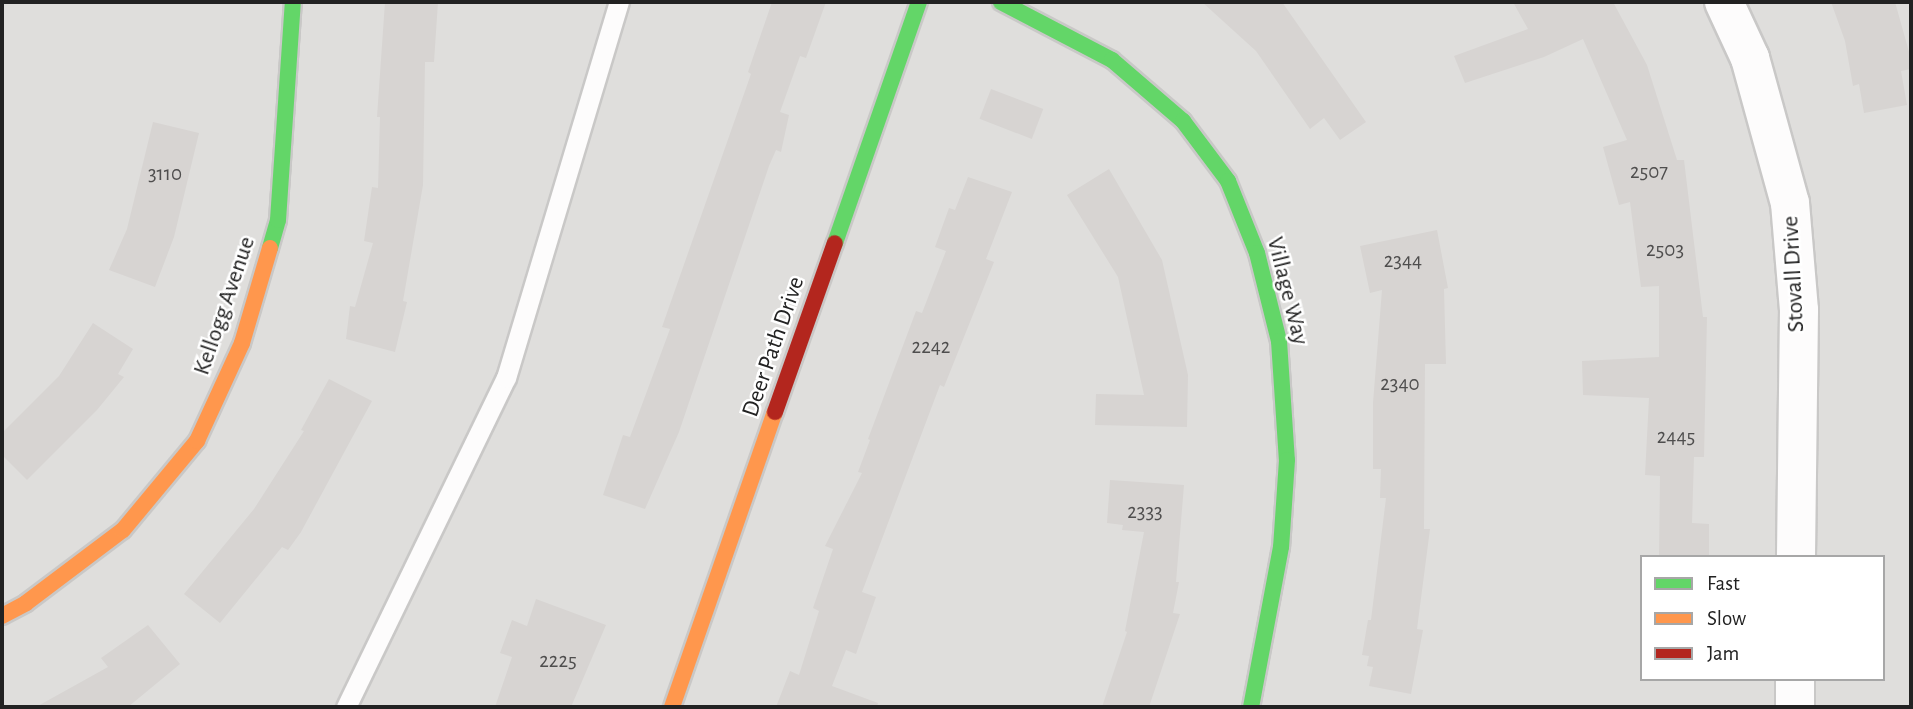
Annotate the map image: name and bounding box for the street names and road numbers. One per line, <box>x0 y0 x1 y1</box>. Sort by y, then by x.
street label: Stovall Drive <box>1777 215 1811 333</box>
street label: Kellogg Avenue <box>188 233 262 379</box>
street label: Village Way <box>1260 234 1314 348</box>
street label: Deer Path Drive <box>737 273 811 421</box>

